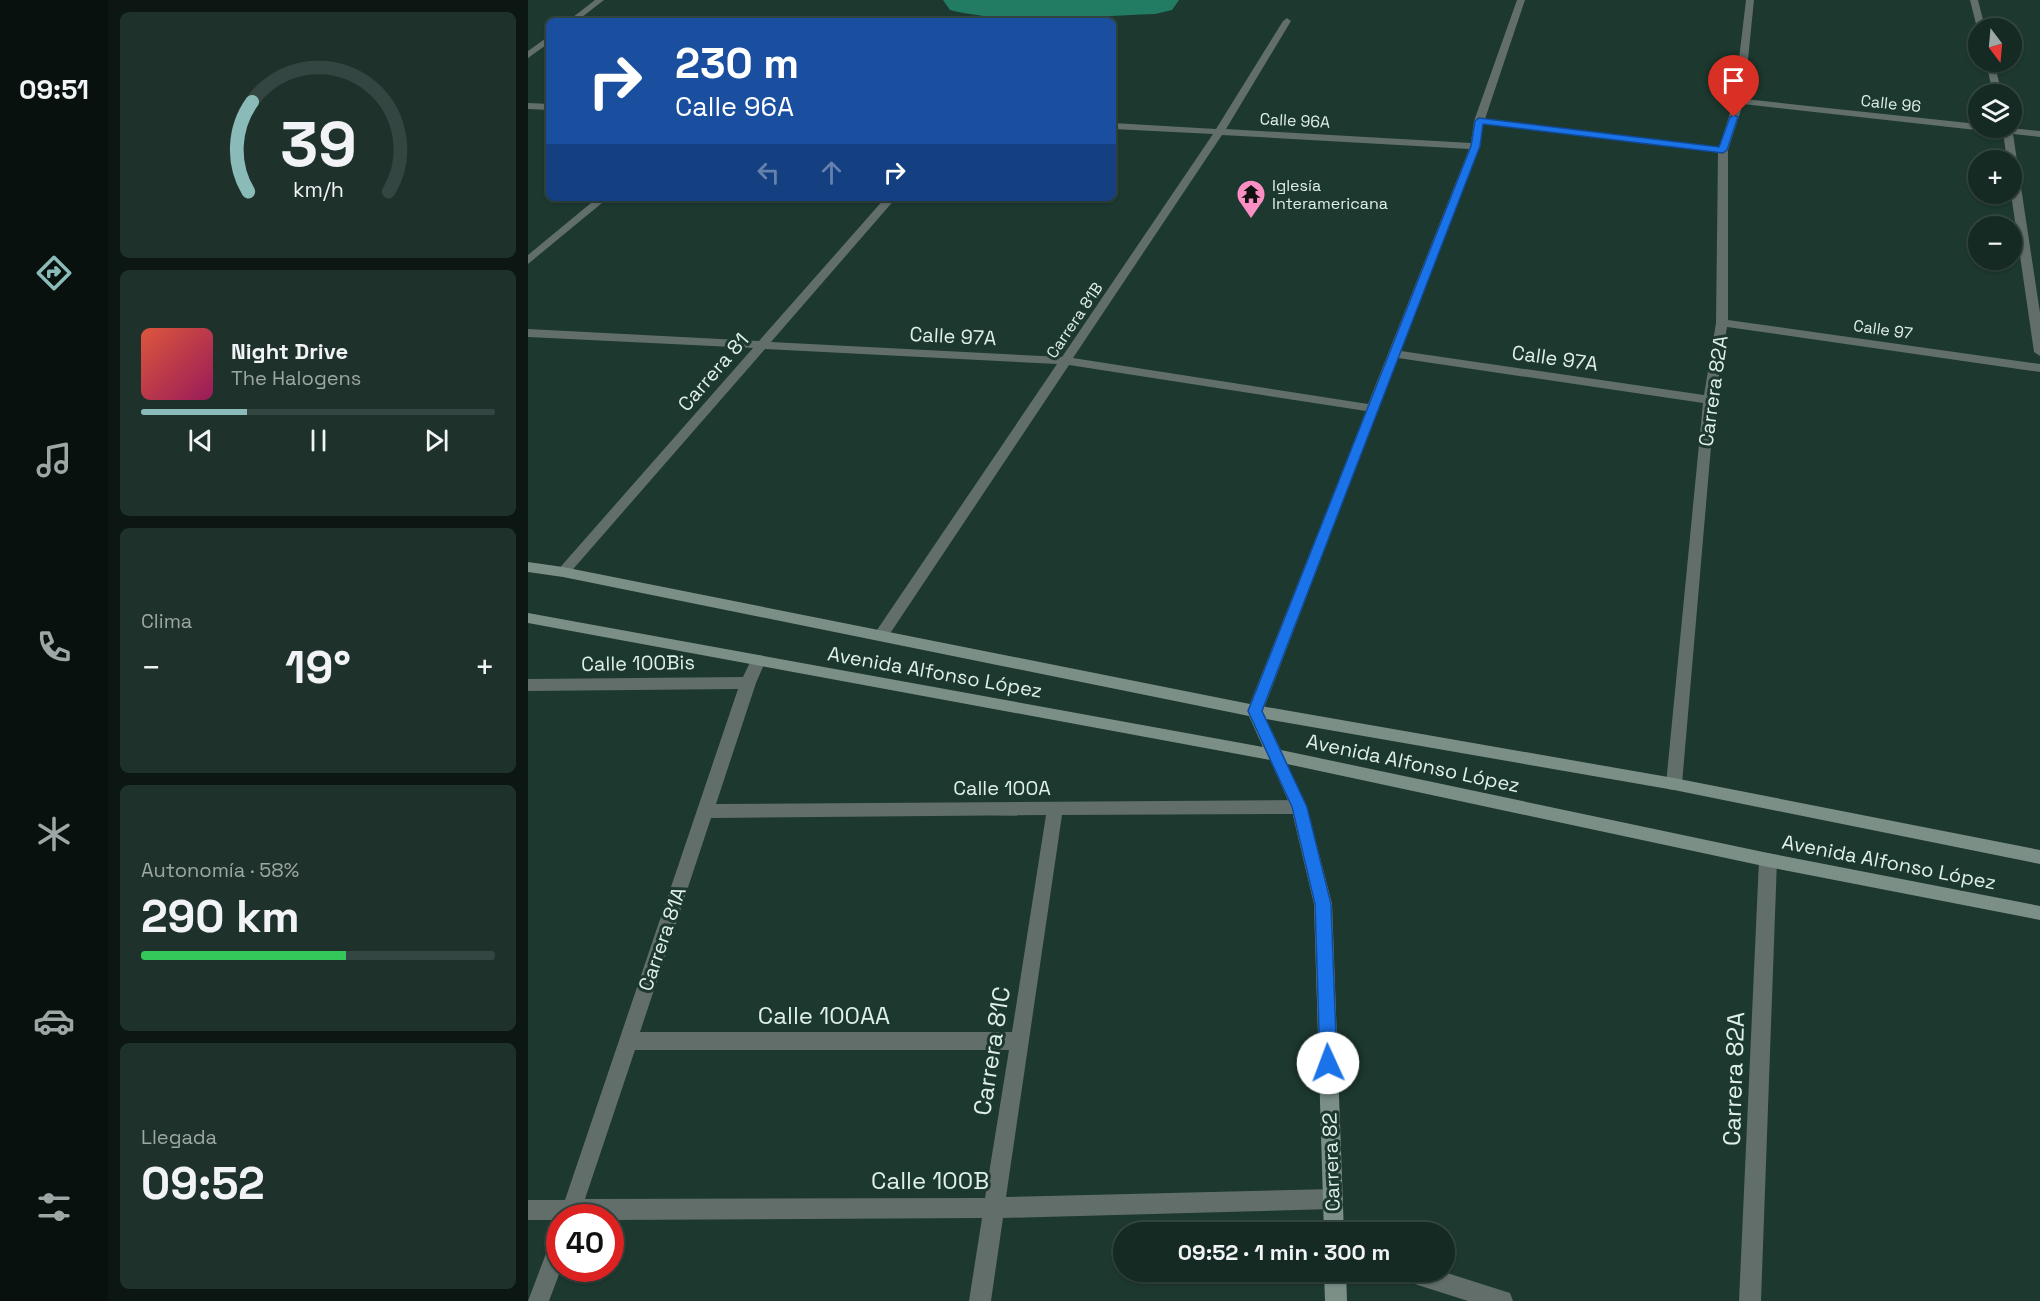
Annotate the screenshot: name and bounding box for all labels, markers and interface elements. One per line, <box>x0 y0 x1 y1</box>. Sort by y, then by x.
north arrow <box>1968 18 2022 72</box>
map controls <box>1968 18 2022 270</box>
text: 230 m <box>675 37 799 90</box>
icon: right <box>576 42 654 120</box>
pin <box>1708 55 1759 117</box>
icon: arrive <box>1717 64 1750 97</box>
text: 09:51 <box>19 72 89 107</box>
button: layers <box>1968 84 2022 138</box>
text: Calle 96A <box>675 89 794 124</box>
street label: Calle 96 <box>1860 90 1922 117</box>
text: 39 <box>280 105 356 184</box>
street label: Calle 96A <box>1259 108 1331 133</box>
button: + <box>1968 150 2022 204</box>
icon: left <box>752 156 785 189</box>
icon: ahead <box>815 156 848 189</box>
icon: right <box>878 156 911 189</box>
place label: Iglesía Interamericana <box>1272 175 1388 214</box>
text: km/h <box>292 176 344 203</box>
temple icon: Iglesía Interamericana <box>1235 178 1267 220</box>
button: − <box>1968 216 2022 270</box>
icon: directions <box>33 252 75 294</box>
street label: Carrera 81B <box>1041 278 1107 362</box>
street label: Calle 97 <box>1852 315 1914 344</box>
street label: Calle 97A <box>909 321 997 351</box>
street label: Carrera 81 <box>672 327 754 417</box>
street label: Carrera 82A <box>1692 333 1734 448</box>
text: Night Drive <box>231 337 348 365</box>
street label: Calle 97A <box>1510 339 1600 377</box>
text: The Halogens <box>231 365 361 391</box>
icon: previous <box>184 424 217 457</box>
icon: pause <box>302 424 335 457</box>
icon: next <box>420 424 453 457</box>
icon: music <box>33 439 75 481</box>
text: Clima <box>141 608 192 634</box>
icon: phone <box>33 626 75 668</box>
text: 19° <box>285 639 351 696</box>
street label: Avenida Alfonso López <box>826 640 1044 704</box>
text: − <box>141 647 161 689</box>
text: + <box>475 647 495 689</box>
street label: Calle 100Bis <box>581 649 695 677</box>
street label: Avenida Alfonso López <box>1304 728 1522 798</box>
street label: Calle 100A <box>953 775 1051 801</box>
icon: climate <box>33 813 75 855</box>
street label: Avenida Alfonso López <box>1780 828 1998 896</box>
text: Autonomía · 58% <box>141 857 299 883</box>
street label: Carrera 81A <box>632 883 692 994</box>
text: 290 km <box>141 888 300 945</box>
street label: Carrera 81C <box>966 984 1017 1118</box>
icon: car <box>33 1000 75 1042</box>
street label: Calle 100AA <box>758 1000 890 1031</box>
street label: Carrera 82A <box>1716 1011 1751 1147</box>
position arrow <box>1296 1031 1360 1095</box>
street label: Carrera 82 <box>1316 1112 1346 1212</box>
text: Llegada <box>141 1124 217 1150</box>
text: 09:52 <box>141 1155 265 1212</box>
street label: Calle 100B <box>871 1165 989 1196</box>
icon: filters <box>33 1186 75 1228</box>
speed limit sign: 40 <box>546 1204 624 1282</box>
text: 09:52 · 1 min · 300 m <box>1178 1238 1390 1266</box>

